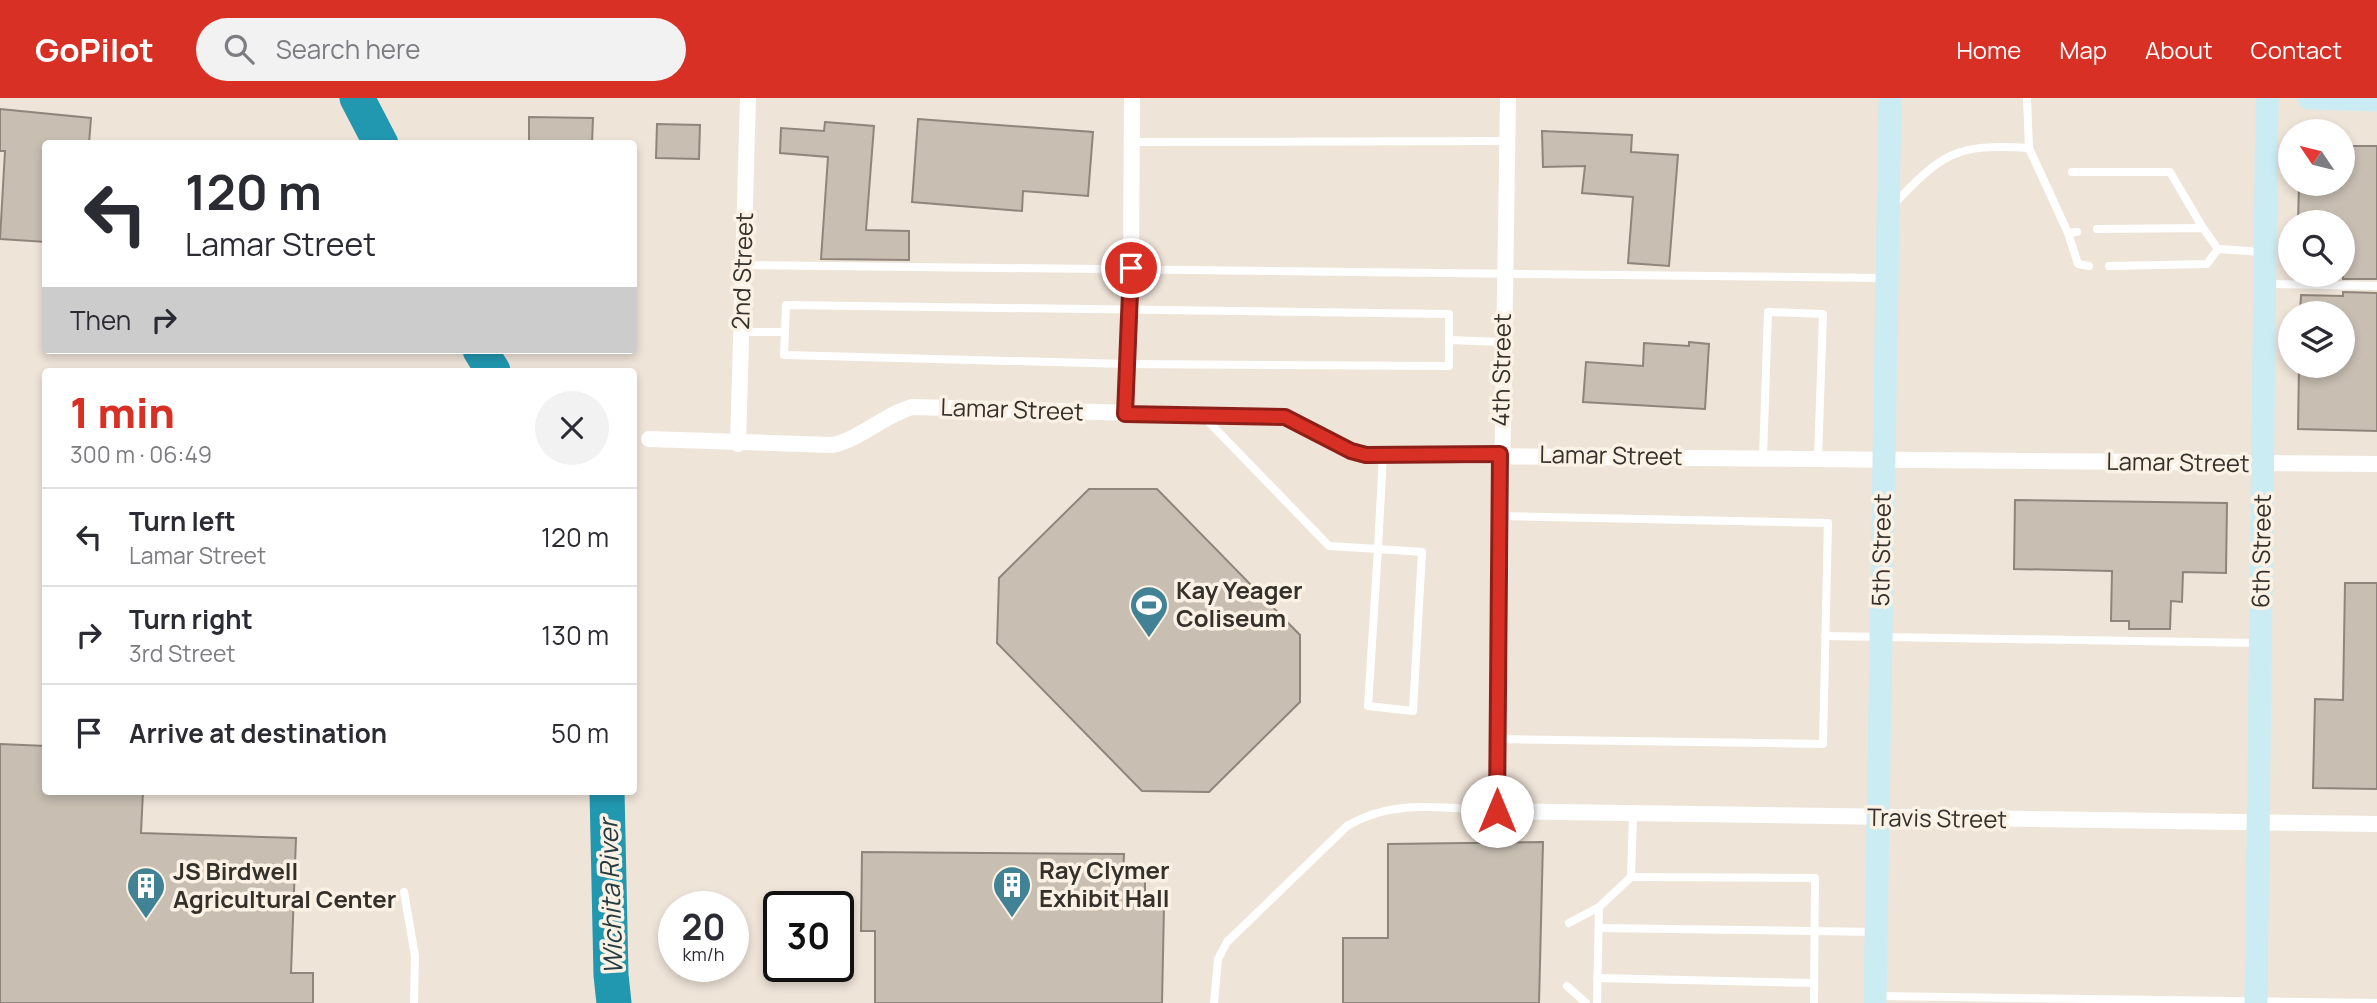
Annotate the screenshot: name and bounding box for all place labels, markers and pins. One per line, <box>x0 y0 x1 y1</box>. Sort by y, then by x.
pin <box>1101 238 1161 298</box>
place label: Kay Yeager Coliseum <box>1176 573 1302 634</box>
sports icon: Kay Yeager Coliseum <box>1128 584 1170 639</box>
place label: Ray Clymer Exhibit Hall <box>1039 853 1169 914</box>
place label: JS Birdwell Agricultural Center <box>173 854 396 915</box>
building icon: Ray Clymer Exhibit Hall <box>991 864 1033 919</box>
building icon: JS Birdwell Agricultural Center <box>125 865 167 920</box>

